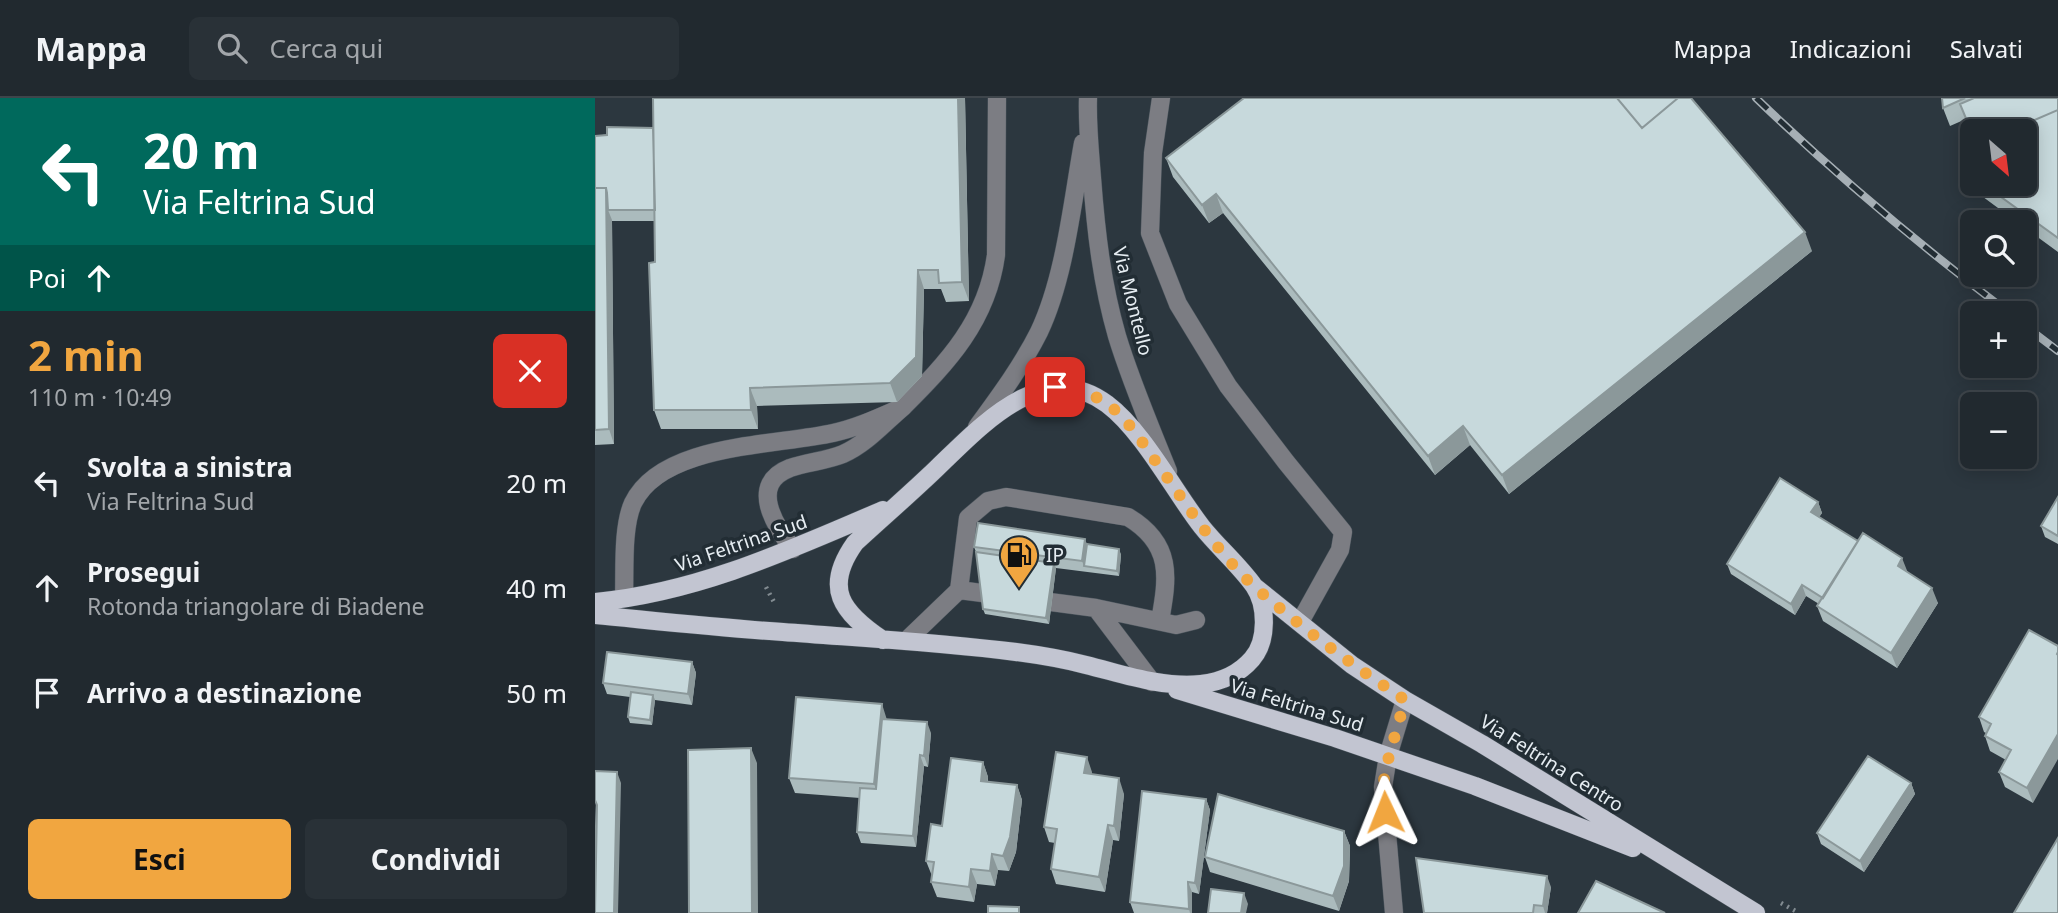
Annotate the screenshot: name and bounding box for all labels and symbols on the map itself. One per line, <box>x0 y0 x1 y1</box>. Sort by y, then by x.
north arrow <box>1960 119 2037 196</box>
street label: Via Montello <box>1107 244 1159 358</box>
pin <box>1025 357 1085 417</box>
street label: Via Feltrina Sud <box>671 508 811 578</box>
fuel station icon: IP <box>998 534 1040 589</box>
place label: IP <box>1046 542 1064 568</box>
street label: Via Feltrina Sud <box>1227 672 1367 738</box>
street label: Via Feltrina Centro <box>1475 708 1629 818</box>
position arrow <box>1348 775 1422 849</box>

